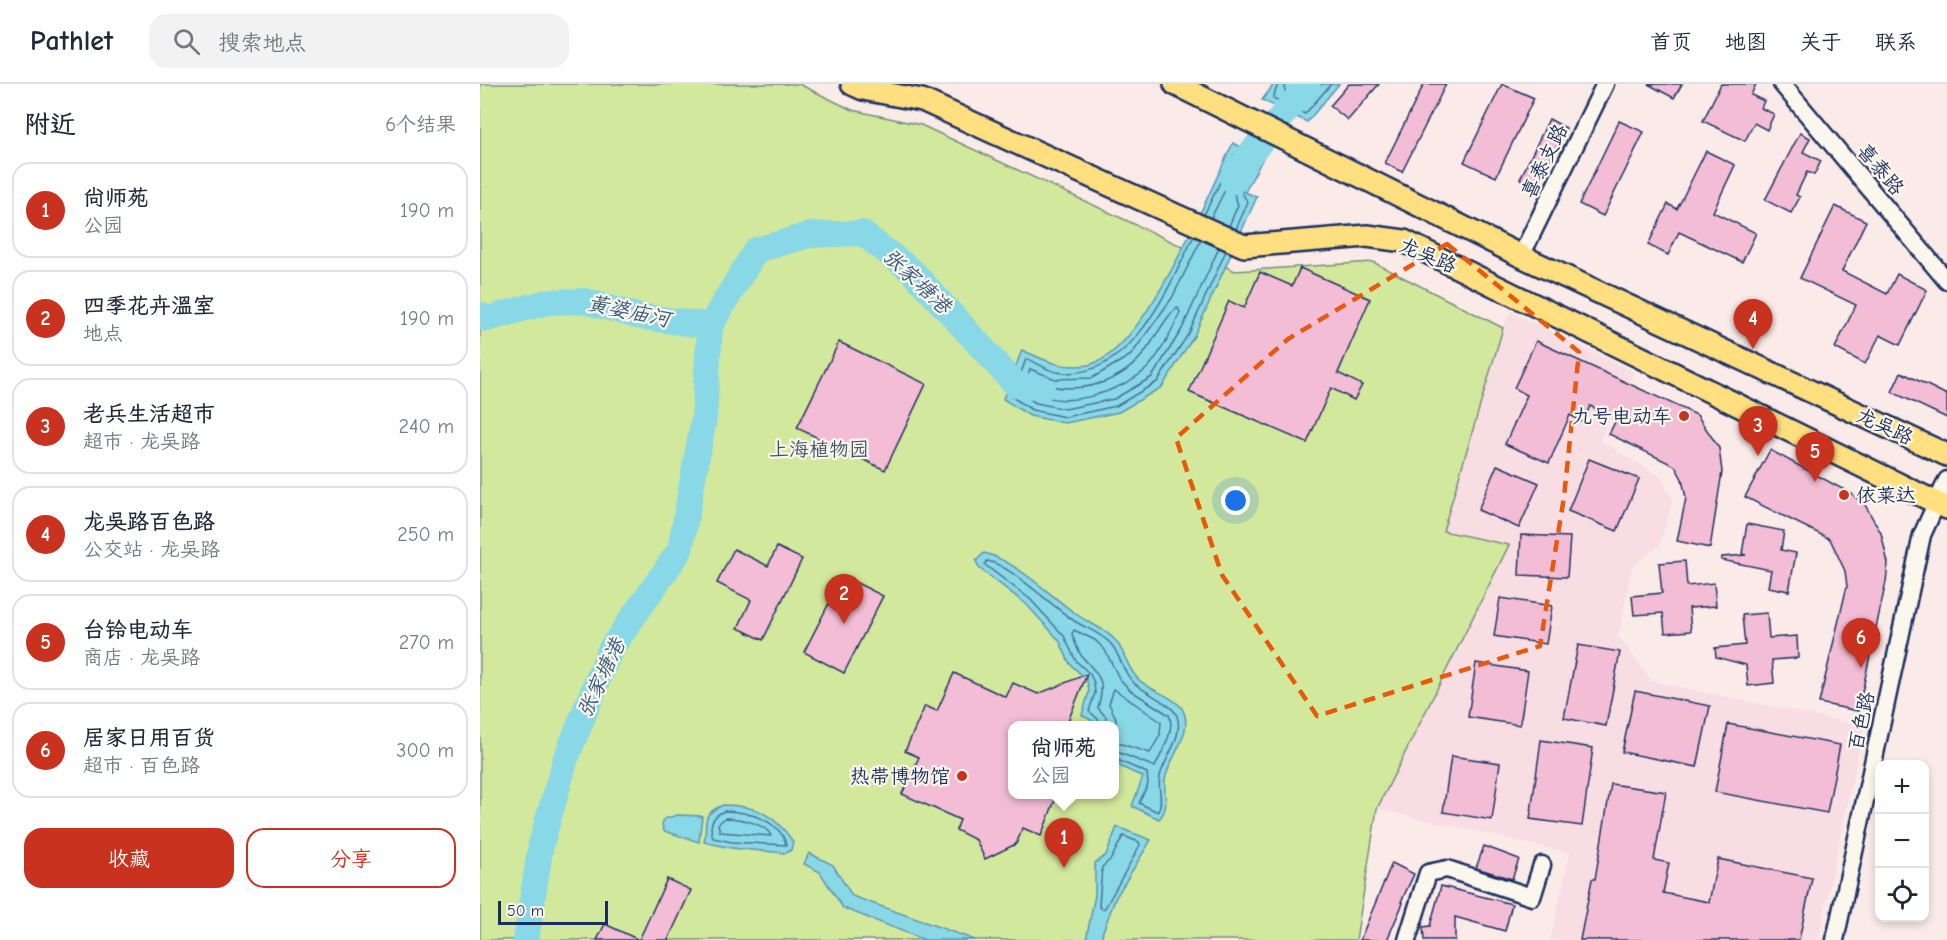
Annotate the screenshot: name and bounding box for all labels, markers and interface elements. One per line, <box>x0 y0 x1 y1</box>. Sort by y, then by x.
search box <box>149 14 569 68</box>
text: Pathlet <box>30 25 113 57</box>
icon: search <box>170 25 203 58</box>
text: 搜索地点 <box>218 30 306 56</box>
text: 首页 <box>1650 30 1692 54</box>
text: 地图 <box>1725 30 1767 54</box>
text: 关于 <box>1800 30 1842 54</box>
text: 联系 <box>1875 30 1917 54</box>
text: 附近 <box>24 110 76 140</box>
text: 6个结果 <box>385 113 456 136</box>
street label: 喜泰支路 <box>1517 119 1573 202</box>
street label: 喜泰路 <box>1853 139 1909 200</box>
text: 尚师苑 <box>83 185 149 211</box>
text: 1 <box>42 199 49 222</box>
text: 190 m <box>400 199 454 222</box>
text: 公园 <box>83 214 123 237</box>
street label: 龙吴路 <box>1396 233 1461 278</box>
water label: 张家塘港 <box>878 244 957 320</box>
water label: 黄婆庙河 <box>585 291 676 332</box>
text: 四季花卉温室 <box>83 293 215 319</box>
pin: 4 <box>1734 300 1772 349</box>
text: 2 <box>41 307 50 330</box>
text: 190 m <box>400 307 454 330</box>
text: 地点 <box>83 322 123 345</box>
text: 老兵生活超市 <box>83 401 215 427</box>
street label: 龙吴路 <box>1853 403 1918 450</box>
place label: 九号电动车 <box>1572 405 1672 428</box>
pin: 3 <box>1738 406 1778 456</box>
marker: 九号电动车 <box>1677 409 1691 423</box>
text: 3 <box>41 415 50 438</box>
text: 240 m <box>399 415 454 438</box>
text: 超市 · 龙吴路 <box>83 430 200 453</box>
pin: 5 <box>1796 432 1834 482</box>
park label: 上海植物园 <box>769 438 869 461</box>
place label: 依莱达 <box>1856 484 1916 507</box>
your location <box>1221 486 1250 515</box>
marker: 依莱达 <box>1837 488 1851 502</box>
text: 龙吴路百色路 <box>83 509 215 535</box>
text: 4 <box>41 523 50 546</box>
text: 250 m <box>397 523 454 546</box>
text: 公交站 · 龙吴路 <box>83 538 220 561</box>
pin: 2 <box>824 574 864 624</box>
text: 台铃电动车 <box>83 617 193 643</box>
pin: 6 <box>1842 618 1880 668</box>
text: 5 <box>40 631 51 654</box>
text: 270 m <box>399 631 454 654</box>
water label: 张家塘港 <box>572 633 630 721</box>
text: 商店 · 龙吴路 <box>83 646 200 669</box>
street label: 百色路 <box>1844 688 1879 753</box>
popup <box>1008 721 1119 799</box>
text: 居家日用百货 <box>83 725 215 751</box>
text: 尚师苑 <box>1030 735 1097 761</box>
text: 6 <box>40 739 51 762</box>
text: 300 m <box>396 739 454 762</box>
text: 超市 · 百色路 <box>83 754 200 777</box>
map controls <box>1875 760 1929 922</box>
button: + <box>1875 760 1929 814</box>
text: 公园 <box>1030 764 1070 787</box>
place label: 热带博物馆 <box>850 765 950 788</box>
marker: 热带博物馆 <box>955 769 969 783</box>
button: − <box>1875 814 1929 868</box>
pin: 1 <box>1044 818 1084 868</box>
button: 收藏 <box>24 828 234 888</box>
button: 分享 <box>246 828 456 888</box>
button: locate <box>1875 868 1929 922</box>
scale bar <box>498 898 608 926</box>
text: 50 m <box>507 902 544 920</box>

